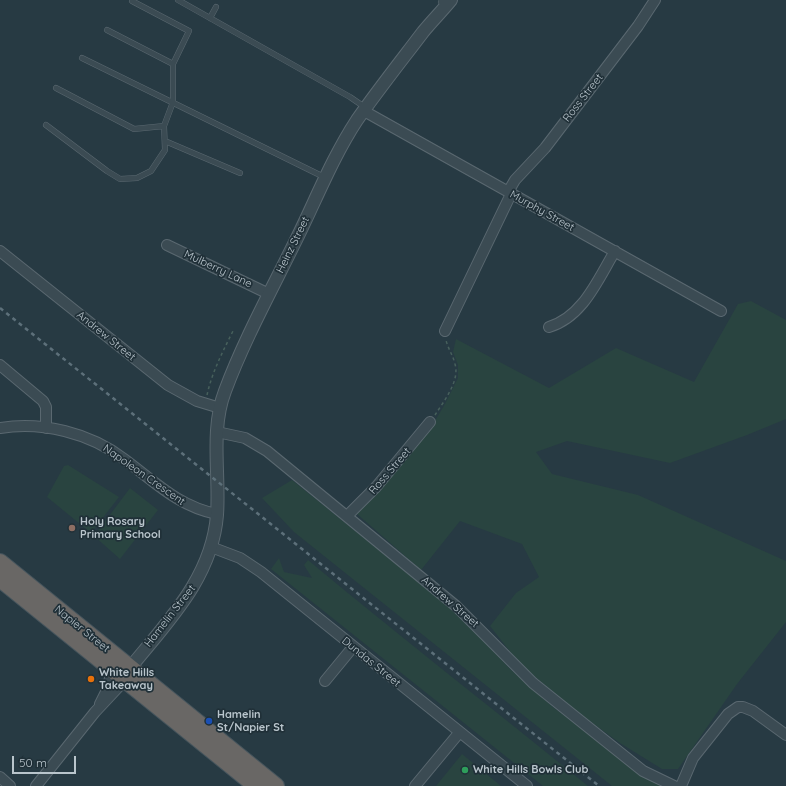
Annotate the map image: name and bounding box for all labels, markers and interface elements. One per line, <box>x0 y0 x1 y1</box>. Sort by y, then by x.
street label: Ross Street <box>560 71 606 125</box>
street label: Murphy Street <box>507 188 577 234</box>
street label: Heinz Street <box>274 215 312 275</box>
street label: Mulberry Lane <box>182 247 254 291</box>
street label: Andrew Street <box>74 308 138 364</box>
street label: Napoleon Crescent <box>100 442 188 508</box>
street label: Ross Street <box>366 445 414 497</box>
place label: Holy Rosary Primary School <box>80 515 161 541</box>
marker: Holy Rosary Primary School <box>67 523 77 533</box>
street label: Andrew Street <box>419 574 481 630</box>
street label: Hamelin Street <box>142 582 198 650</box>
street label: Napier Street <box>52 603 112 655</box>
street label: Dundas Street <box>339 634 403 690</box>
place label: White Hills Takeaway <box>99 666 154 692</box>
marker: White Hills Takeaway <box>86 674 96 684</box>
place label: Hamelin St/Napier St <box>217 708 284 734</box>
marker: Hamelin St/Napier St <box>204 716 214 726</box>
scale bar <box>14 748 78 774</box>
text: 50 m <box>19 755 47 770</box>
place label: White Hills Bowls Club <box>473 763 588 777</box>
marker: White Hills Bowls Club <box>460 765 470 775</box>

